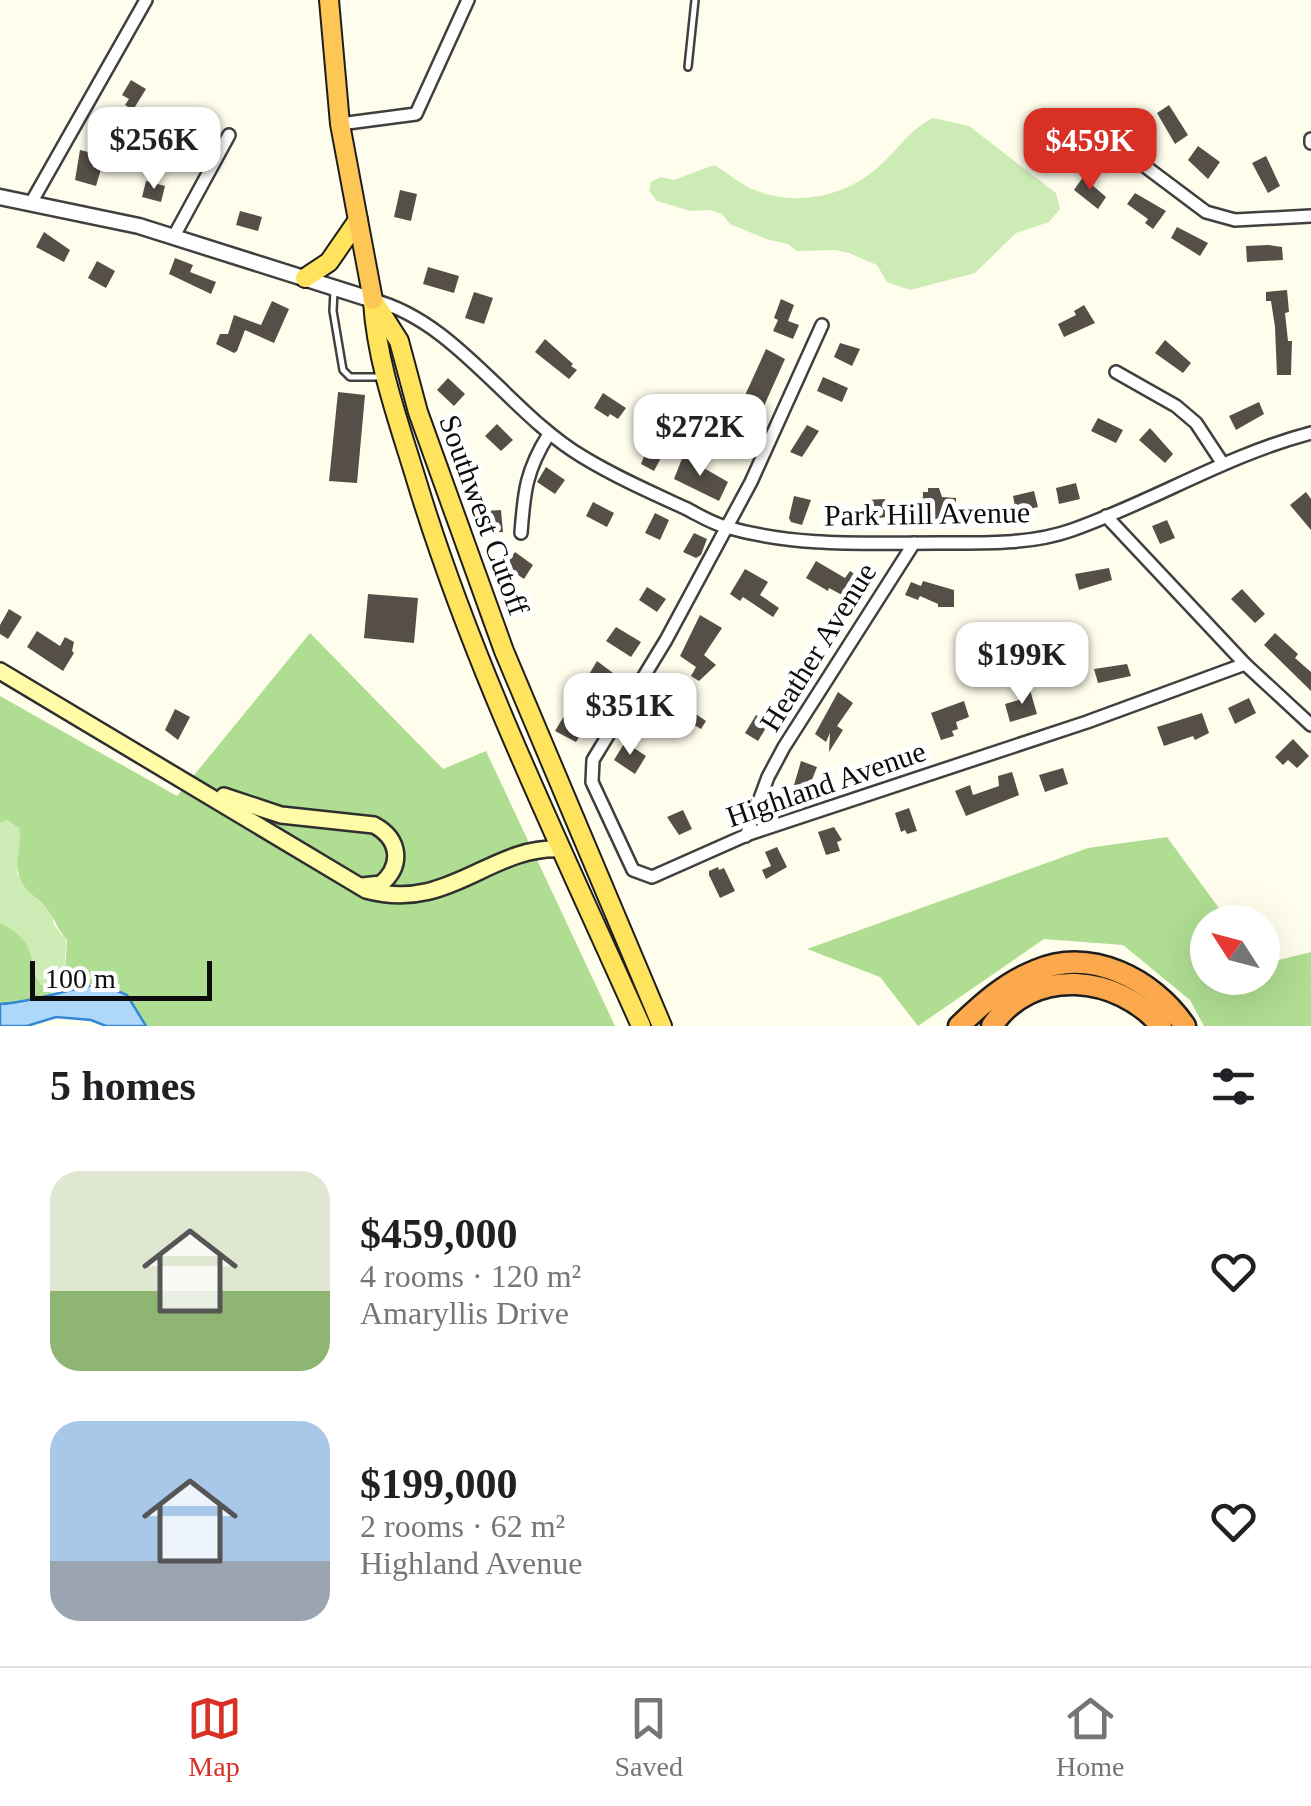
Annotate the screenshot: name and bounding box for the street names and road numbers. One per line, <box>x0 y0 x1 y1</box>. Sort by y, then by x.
street label: Southwest Cutoff <box>433 410 536 619</box>
street label: Park Hill Avenue <box>824 495 1030 532</box>
street label: Heather Avenue <box>753 557 882 737</box>
street label: Highland Avenue <box>722 734 930 833</box>

